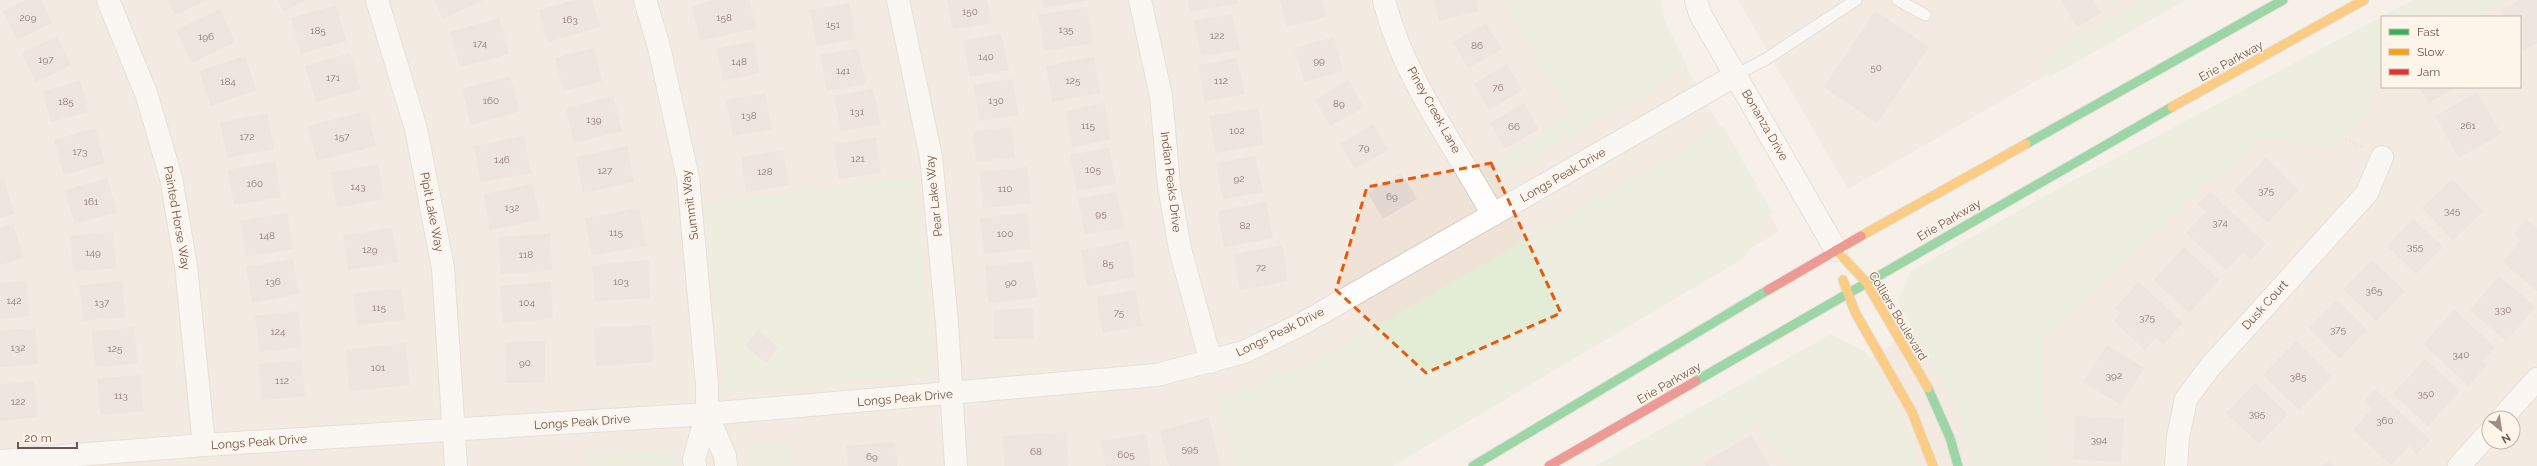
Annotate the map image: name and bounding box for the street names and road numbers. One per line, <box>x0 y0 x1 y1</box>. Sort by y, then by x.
street label: Erie Parkway <box>2196 37 2266 84</box>
street label: Piney Creek Lane <box>1404 64 1464 156</box>
street label: Bonanza Drive <box>1739 87 1791 163</box>
street label: Indian Peaks Drive <box>1158 131 1184 233</box>
street label: Longs Peak Drive <box>1518 145 1608 205</box>
street label: Pear Lake Way <box>923 154 945 237</box>
street label: Painted Horse Way <box>161 165 193 272</box>
street label: Summit Way <box>679 169 701 241</box>
street label: Pipit Lake Way <box>417 171 447 254</box>
street label: Erie Parkway <box>1915 196 1984 244</box>
street label: Colliers Boulevard <box>1866 269 1930 363</box>
street label: Dusk Court <box>2239 277 2291 333</box>
street label: Longs Peak Drive <box>1234 305 1326 359</box>
street label: Erie Parkway <box>1635 359 1704 407</box>
street label: Longs Peak Drive <box>856 387 954 409</box>
street label: Longs Peak Drive <box>533 412 631 432</box>
street label: Longs Peak Drive <box>210 432 308 452</box>

